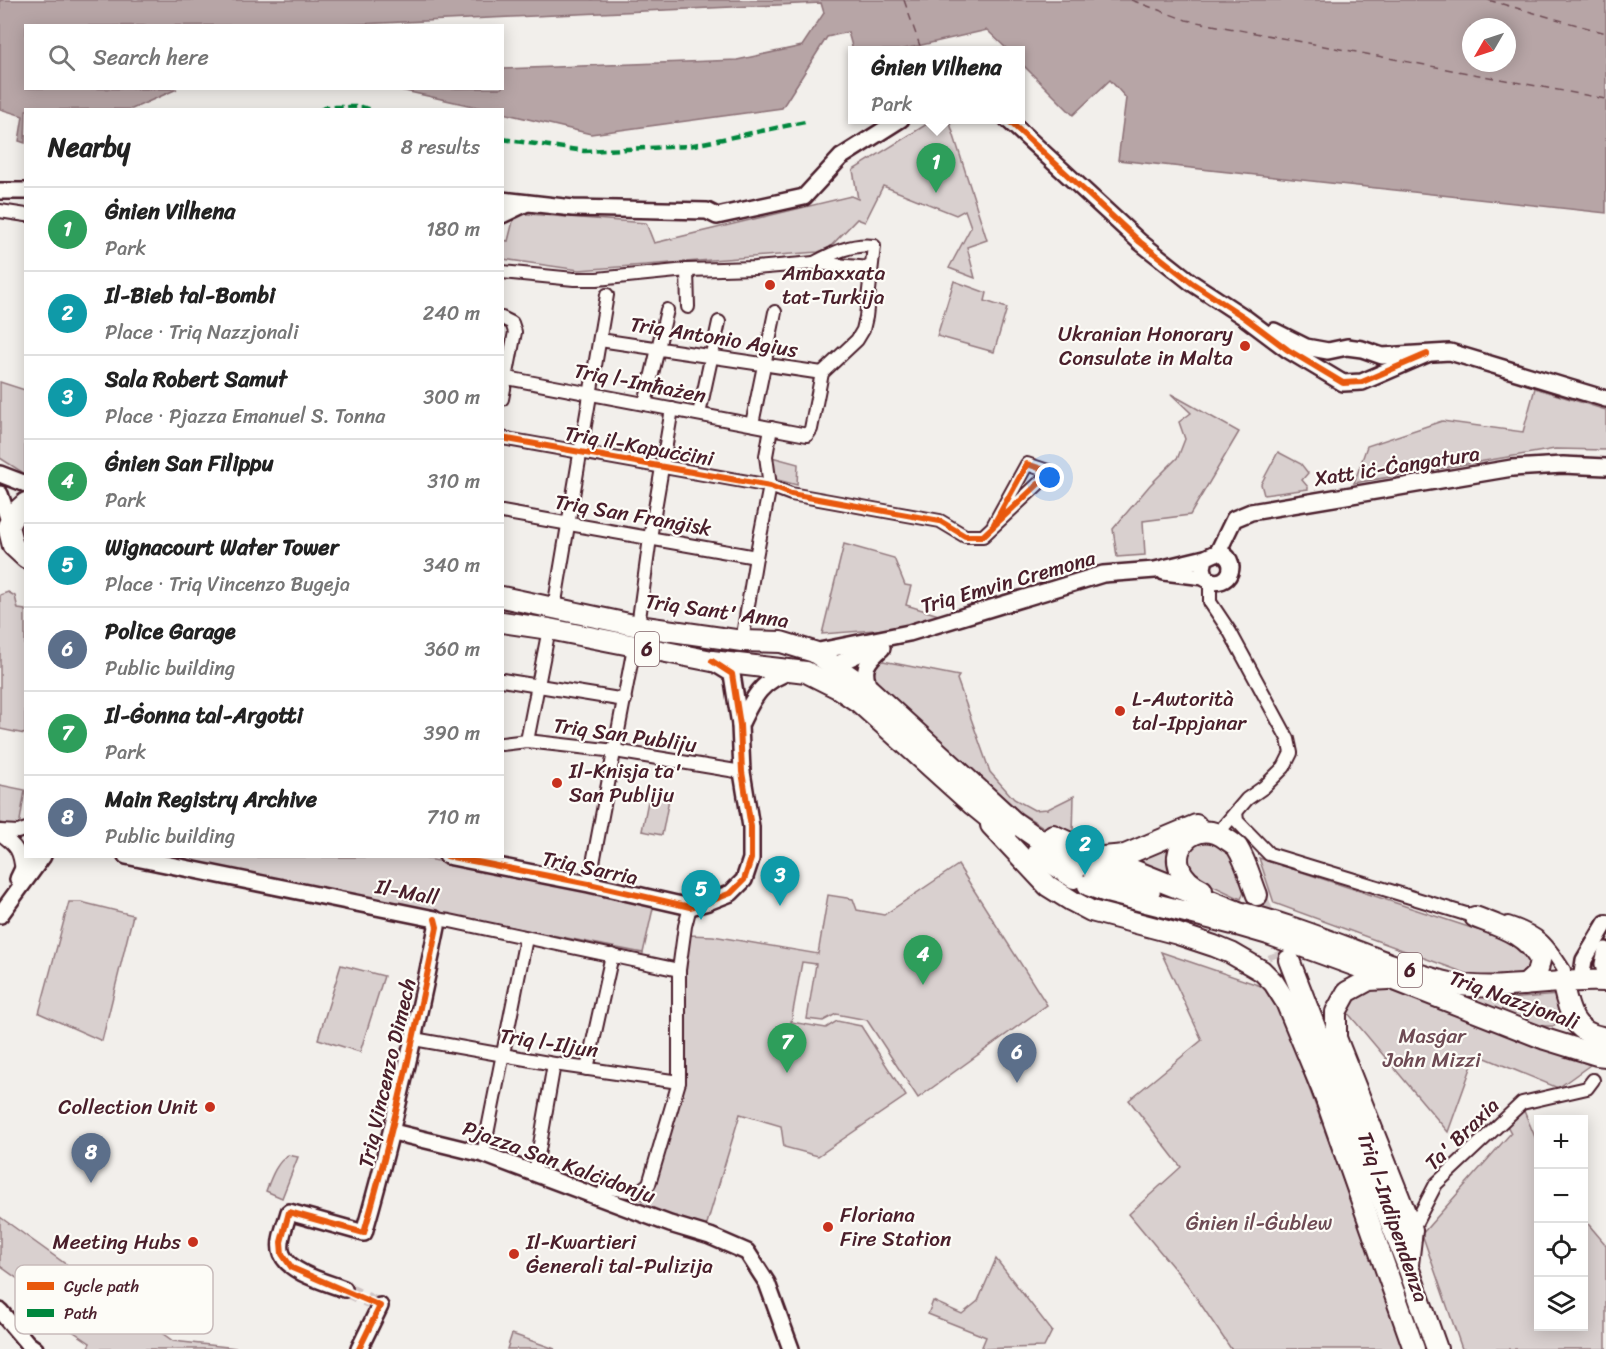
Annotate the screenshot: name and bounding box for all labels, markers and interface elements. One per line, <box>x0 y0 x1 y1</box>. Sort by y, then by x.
north arrow <box>1462 18 1516 72</box>
search box <box>24 24 504 90</box>
text: Search here <box>93 38 209 77</box>
icon: search <box>45 41 78 74</box>
popup <box>848 46 1025 124</box>
text: Ġnien Vilhena <box>871 48 1002 87</box>
text: Park <box>871 87 912 122</box>
text: Nearby <box>48 124 130 170</box>
text: 8 results <box>401 130 480 165</box>
pin: 1 <box>916 144 956 193</box>
text: Ġnien Vilhena <box>105 192 235 231</box>
text: 1 <box>63 212 72 247</box>
text: 180 m <box>426 212 480 247</box>
text: Park <box>105 231 146 266</box>
place label: Ambaxxata tat-Turkija <box>781 254 886 316</box>
text: Il-Bieb tal-Bombi <box>105 276 275 315</box>
marker: Ambaxxata tat-Turkija <box>763 278 777 292</box>
text: 2 <box>62 296 73 331</box>
text: 240 m <box>423 296 480 331</box>
street label: Triq Antonio Agius <box>627 305 801 369</box>
text: Place · Triq Nazzjonali <box>105 315 299 350</box>
place label: Ukranian Honorary Consulate in Malta <box>1058 315 1233 377</box>
marker: Ukranian Honorary Consulate in Malta <box>1238 339 1252 353</box>
street label: Triq l-Imħażen <box>571 352 709 414</box>
text: Sala Robert Samut <box>105 360 287 399</box>
text: 3 <box>62 380 73 415</box>
text: 300 m <box>423 380 480 415</box>
text: Place · Pjazza Emanuel S. Tonna <box>105 399 385 434</box>
street label: Triq il-Kapuċċini <box>561 414 718 478</box>
street label: Xatt iċ-Ċangatura <box>1311 434 1483 498</box>
text: Ġnien San Filippu <box>105 444 273 483</box>
your location <box>1035 463 1064 492</box>
text: 4 <box>61 464 74 499</box>
text: 310 m <box>427 464 480 499</box>
text: Park <box>105 483 146 518</box>
street label: Triq San Franġisk <box>552 483 715 548</box>
text: Wignacourt Water Tower <box>105 528 339 567</box>
street label: Triq Emvin Cremona <box>916 539 1100 625</box>
text: 5 <box>61 548 74 583</box>
text: 340 m <box>423 548 480 583</box>
text: Place · Triq Vincenzo Bugeja <box>105 567 350 602</box>
street label: Triq Sant' Anna <box>643 582 792 640</box>
text: Police Garage <box>105 612 236 651</box>
text: 6 <box>62 632 73 667</box>
text: 360 m <box>424 632 480 667</box>
road number: 6 <box>635 632 659 666</box>
text: Public building <box>105 651 235 686</box>
place label: L-Awtorità tal-Ippjanar <box>1132 680 1247 742</box>
text: Il-Ġonna tal-Argotti <box>105 696 303 735</box>
marker: L-Awtorità tal-Ippjanar <box>1113 704 1127 718</box>
street label: Triq San Publiju <box>551 706 700 764</box>
text: 7 <box>62 716 73 751</box>
text: 390 m <box>424 716 480 751</box>
text: Park <box>105 735 146 770</box>
place label: Il-Knisja ta' San Publiju <box>568 752 682 814</box>
marker: Il-Knisja ta' San Publiju <box>550 776 564 790</box>
text: Main Registry Archive <box>105 780 317 819</box>
text: 8 <box>61 800 74 835</box>
text: 710 m <box>427 800 480 835</box>
text: Public building <box>105 819 235 854</box>
pin: 2 <box>1066 826 1104 875</box>
street label: Triq Sarria <box>539 839 642 897</box>
pin: 3 <box>760 856 800 906</box>
street label: Il-Mall <box>371 867 443 917</box>
pin: 5 <box>682 870 720 920</box>
pin: 4 <box>904 936 942 985</box>
road number: 6 <box>1398 953 1422 987</box>
street label: Triq Nazzjonali <box>1444 959 1586 1042</box>
street label: Triq Vincenzo Dimech <box>347 974 427 1172</box>
street label: Triq l-Iljun <box>497 1016 601 1070</box>
park label: Masġar John Mizzi <box>1382 1017 1482 1079</box>
pin: 7 <box>768 1024 806 1073</box>
pin: 6 <box>998 1034 1036 1083</box>
place label: Collection Unit <box>58 1088 198 1126</box>
street label: Ta' Braxia <box>1415 1088 1509 1180</box>
marker: Collection Unit <box>203 1100 217 1114</box>
street label: Pjazza San Kalċidonju <box>457 1109 662 1215</box>
map controls <box>1534 1115 1588 1331</box>
button: + <box>1534 1115 1588 1169</box>
street label: Triq l-Indipendenza <box>1346 1126 1440 1308</box>
pin: 8 <box>72 1134 110 1183</box>
button: − <box>1534 1169 1588 1223</box>
place label: Floriana Fire Station <box>840 1196 951 1258</box>
park label: Ġnien il-Ġublew <box>1186 1204 1333 1242</box>
marker: Floriana Fire Station <box>821 1220 835 1234</box>
place label: Meeting Hubs <box>53 1223 181 1261</box>
place label: Il-Kwartieri Ġenerali tal-Pulizija <box>525 1223 713 1285</box>
button: locate <box>1534 1223 1588 1277</box>
marker: Meeting Hubs <box>186 1235 200 1249</box>
marker: Il-Kwartieri Ġenerali tal-Pulizija <box>507 1247 521 1261</box>
legend <box>15 1265 213 1334</box>
text: Cycle path <box>64 1272 139 1301</box>
button: layers <box>1534 1277 1588 1331</box>
text: Path <box>64 1299 97 1328</box>

